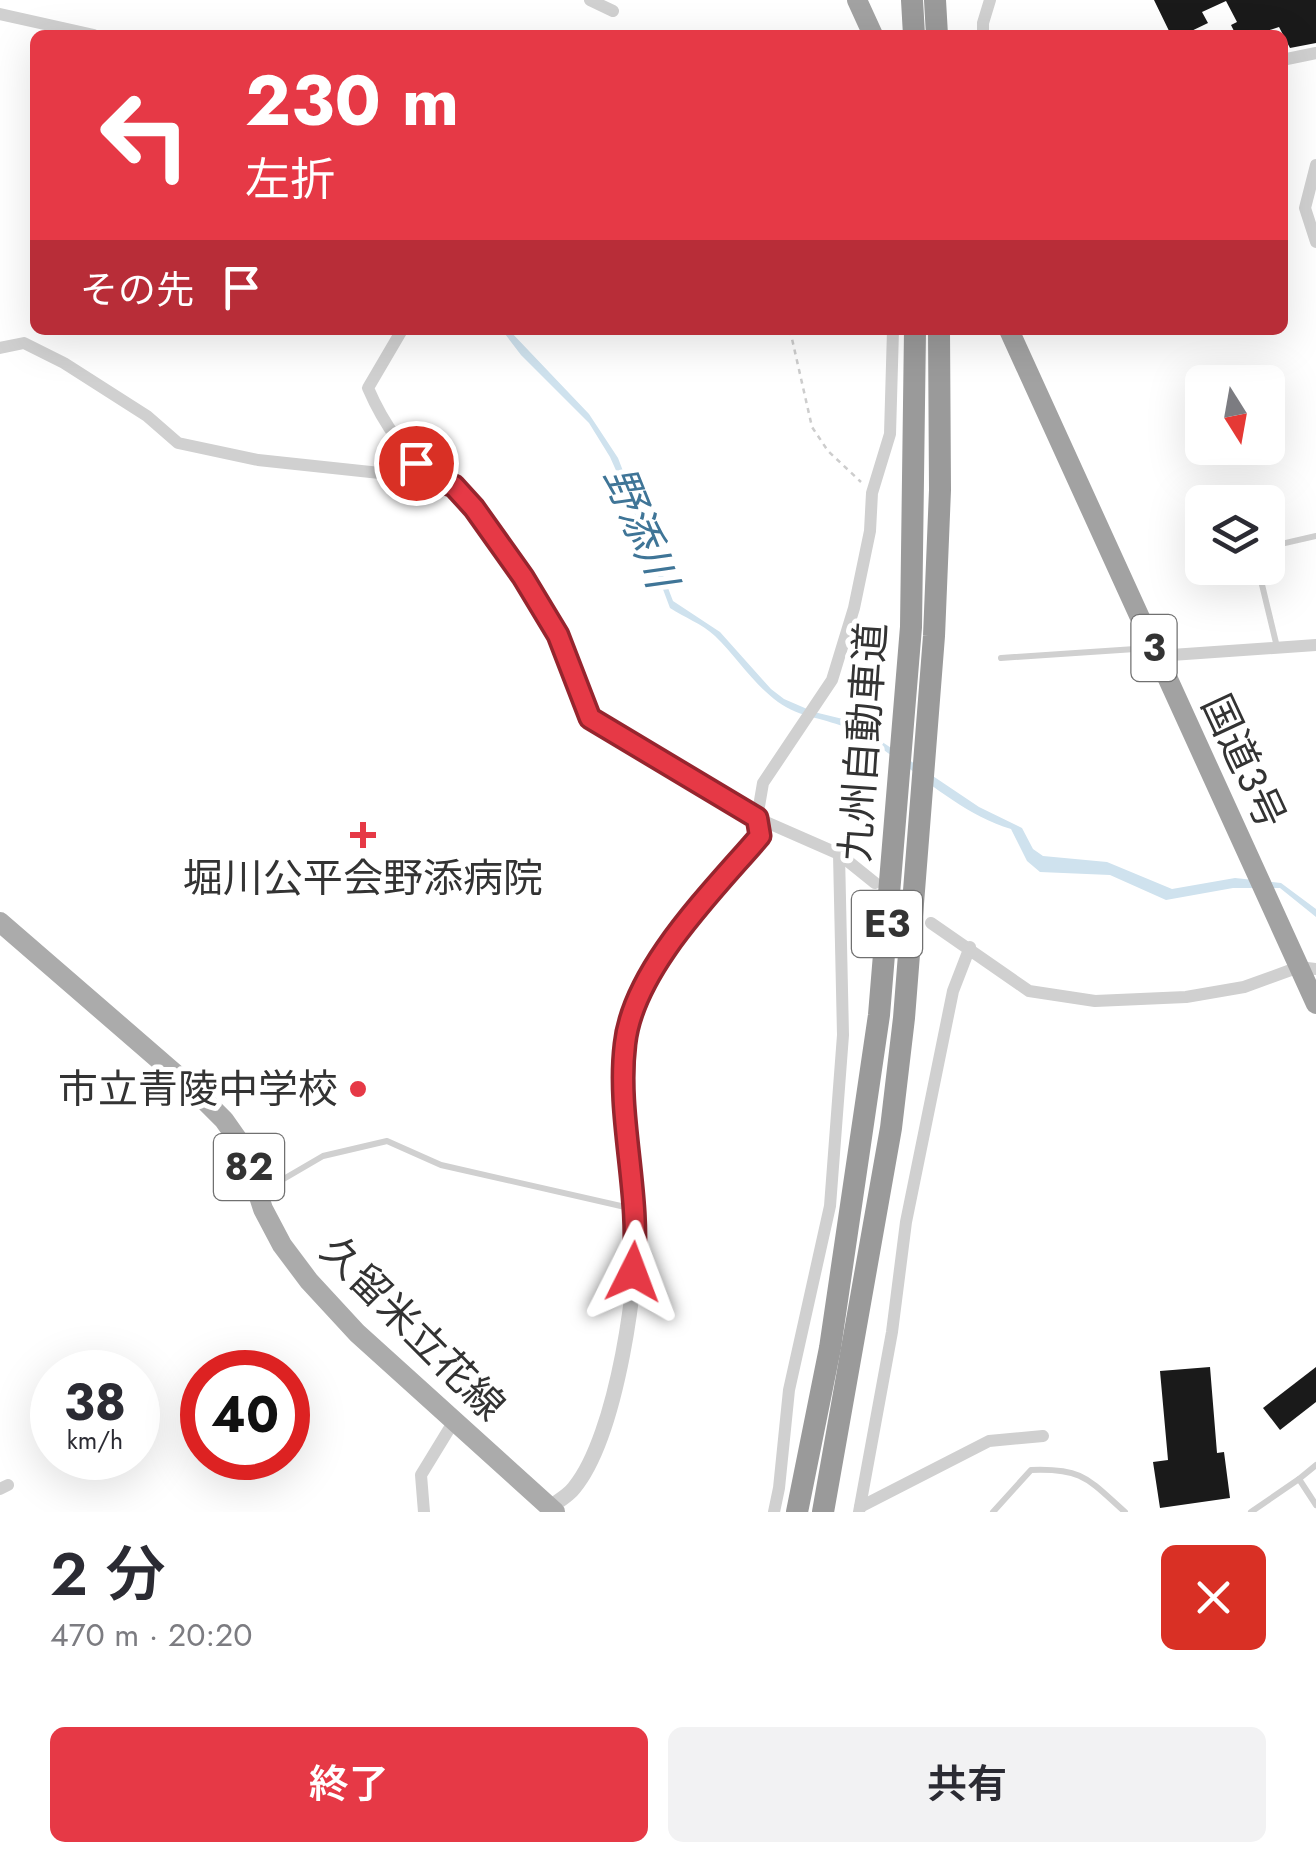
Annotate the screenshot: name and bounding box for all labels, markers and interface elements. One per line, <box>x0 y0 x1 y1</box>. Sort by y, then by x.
text: 230 m <box>245 50 459 151</box>
icon: left <box>80 70 210 200</box>
text: 左折 <box>245 147 335 212</box>
icon: arrive <box>214 260 269 315</box>
text: その先 <box>80 262 194 317</box>
north arrow <box>1185 365 1285 465</box>
map controls <box>1185 365 1285 585</box>
pin <box>374 421 459 506</box>
icon: arrive <box>389 436 444 491</box>
water label: 野添川 <box>589 457 694 601</box>
button: layers <box>1185 485 1285 585</box>
road number: 3 <box>1132 615 1176 681</box>
street label: 九州自動車道 <box>826 620 900 864</box>
street label: 国道3号 <box>1188 684 1300 838</box>
marker: 堀川公平会野添病院 <box>350 822 376 848</box>
place label: 堀川公平会野添病院 <box>183 849 543 907</box>
road number: E3 <box>852 891 922 957</box>
place label: 市立青陵中学校 <box>58 1060 338 1118</box>
marker: 市立青陵中学校 <box>347 1078 369 1100</box>
road number: 82 <box>214 1134 284 1200</box>
position arrow <box>581 1220 685 1324</box>
street label: 久留米立花線 <box>308 1223 518 1433</box>
speed limit sign: 40 <box>180 1350 310 1480</box>
text: 38 <box>64 1366 126 1439</box>
text: km/h <box>67 1422 123 1458</box>
text: 2 分 <box>50 1531 166 1618</box>
button: close <box>1161 1545 1266 1650</box>
text: 470 m · 20:20 <box>50 1612 252 1658</box>
button: 終了 <box>50 1727 648 1842</box>
button: 共有 <box>668 1727 1266 1842</box>

